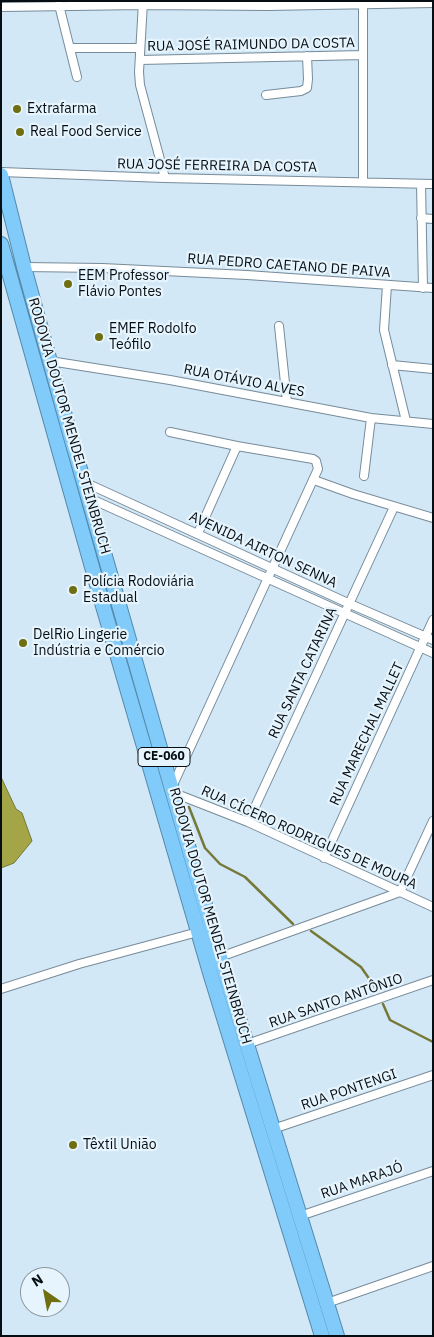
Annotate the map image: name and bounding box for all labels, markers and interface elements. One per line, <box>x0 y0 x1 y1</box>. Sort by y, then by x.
street label: RUA JOSÉ RAIMUNDO DA COSTA <box>147 35 355 55</box>
place label: Extrafarma <box>27 101 97 117</box>
marker: Extrafarma <box>11 103 23 115</box>
place label: Real Food Service <box>30 124 142 140</box>
marker: Real Food Service <box>14 126 26 138</box>
street label: RUA JOSÉ FERREIRA DA COSTA <box>117 156 317 176</box>
street label: RUA PEDRO CAETANO DE PAIVA <box>187 251 391 281</box>
place label: EEM Professor Flávio Pontes <box>78 268 169 300</box>
marker: EEM Professor Flávio Pontes <box>62 278 74 290</box>
street label: RODOVIA DOUTOR MENDEL STEINBRUCH <box>24 296 114 556</box>
place label: EMEF Rodolfo Teófilo <box>109 321 196 354</box>
marker: EMEF Rodolfo Teófilo <box>93 331 105 343</box>
street label: RUA OTÁVIO ALVES <box>182 361 306 401</box>
street label: AVENIDA AIRTON SENNA <box>186 508 340 592</box>
place label: Polícia Rodoviária Estadual <box>83 574 194 606</box>
marker: Polícia Rodoviária Estadual <box>67 584 79 596</box>
street label: RUA SANTA CATARINA <box>265 605 341 741</box>
place label: DelRio Lingerie Indústria e Comércio <box>33 627 165 660</box>
marker: DelRio Lingerie Indústria e Comércio <box>17 637 29 649</box>
street label: RUA MARECHAL MALLET <box>326 660 408 808</box>
road number: CE-060 <box>138 748 190 766</box>
street label: RUA CÍCERO RODRIGUES DE MOURA <box>198 783 420 893</box>
street label: RODOVIA DOUTOR MENDEL STEINBRUCH <box>165 786 255 1046</box>
street label: RUA SANTO ANTÔNIO <box>267 970 405 1032</box>
street label: RUA PONTENGI <box>299 1066 399 1114</box>
place label: Têxtil União <box>83 1137 156 1153</box>
marker: Têxtil União <box>67 1139 79 1151</box>
street label: RUA MARAJÓ <box>319 1159 405 1203</box>
north arrow <box>20 1267 70 1317</box>
text: N <box>28 1270 47 1291</box>

